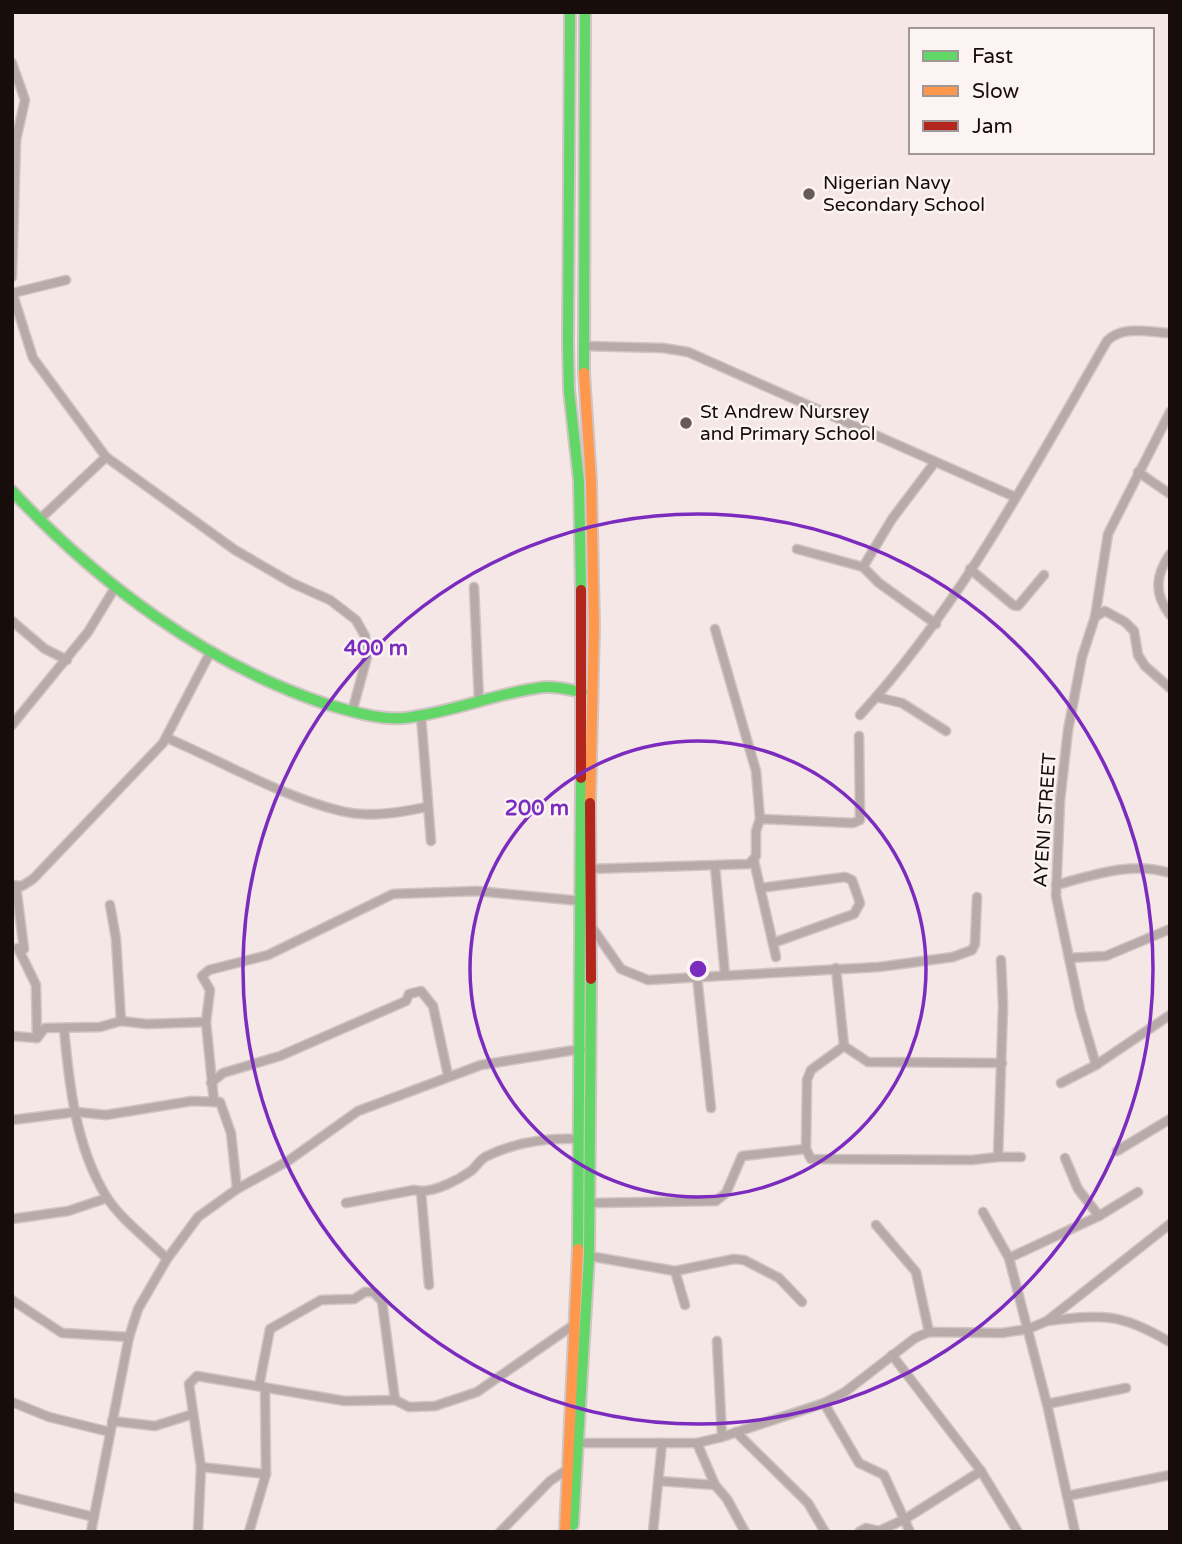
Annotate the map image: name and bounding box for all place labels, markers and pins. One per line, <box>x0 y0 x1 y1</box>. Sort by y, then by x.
place label: Nigerian Navy Secondary School <box>823 172 985 216</box>
marker: Nigerian Navy Secondary School <box>801 186 817 202</box>
place label: St Andrew Nursrey and Primary School <box>700 401 876 445</box>
marker: St Andrew Nursrey and Primary School <box>678 415 694 431</box>
centre of rings <box>686 957 710 981</box>

